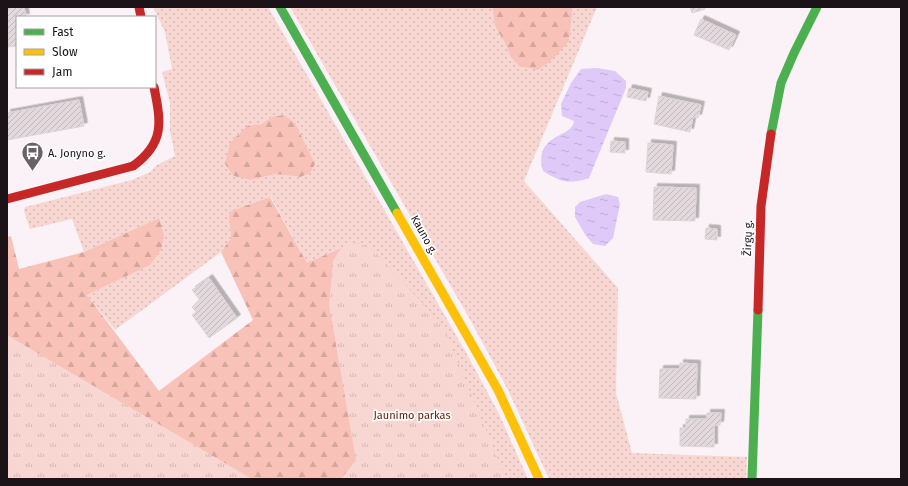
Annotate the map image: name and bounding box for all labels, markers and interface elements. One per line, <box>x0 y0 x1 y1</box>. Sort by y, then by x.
legend <box>16 16 156 88</box>
text: Fast <box>52 25 74 39</box>
text: Slow <box>52 45 78 59</box>
text: Jam <box>52 65 72 79</box>
bus stop icon: A. Jonyno g. <box>19 140 45 173</box>
place label: A. Jonyno g. <box>48 147 106 160</box>
street label: Kauno g. <box>408 213 440 257</box>
street label: Žirgų g. <box>740 219 755 256</box>
park label: Jaunimo parkas <box>373 409 451 422</box>

